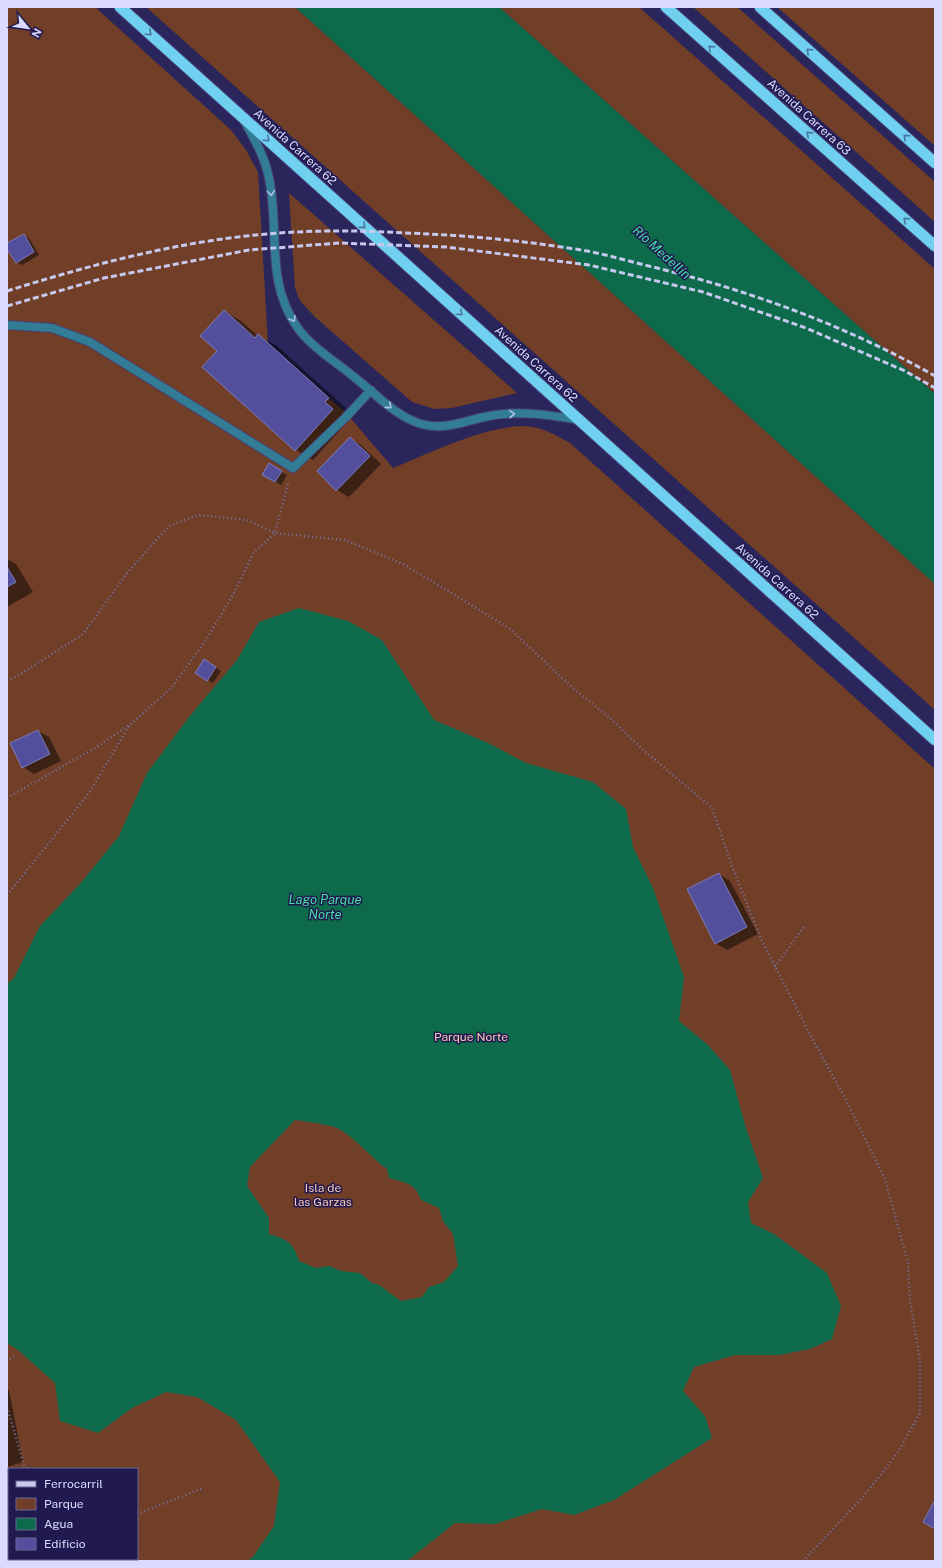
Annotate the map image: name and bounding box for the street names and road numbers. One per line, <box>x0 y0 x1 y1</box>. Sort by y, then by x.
street label: Avenida Carrera 63 <box>765 76 853 158</box>
street label: Avenida Carrera 62 <box>251 106 339 188</box>
street label: Avenida Carrera 62 <box>492 323 580 405</box>
street label: Avenida Carrera 62 <box>733 540 821 622</box>

